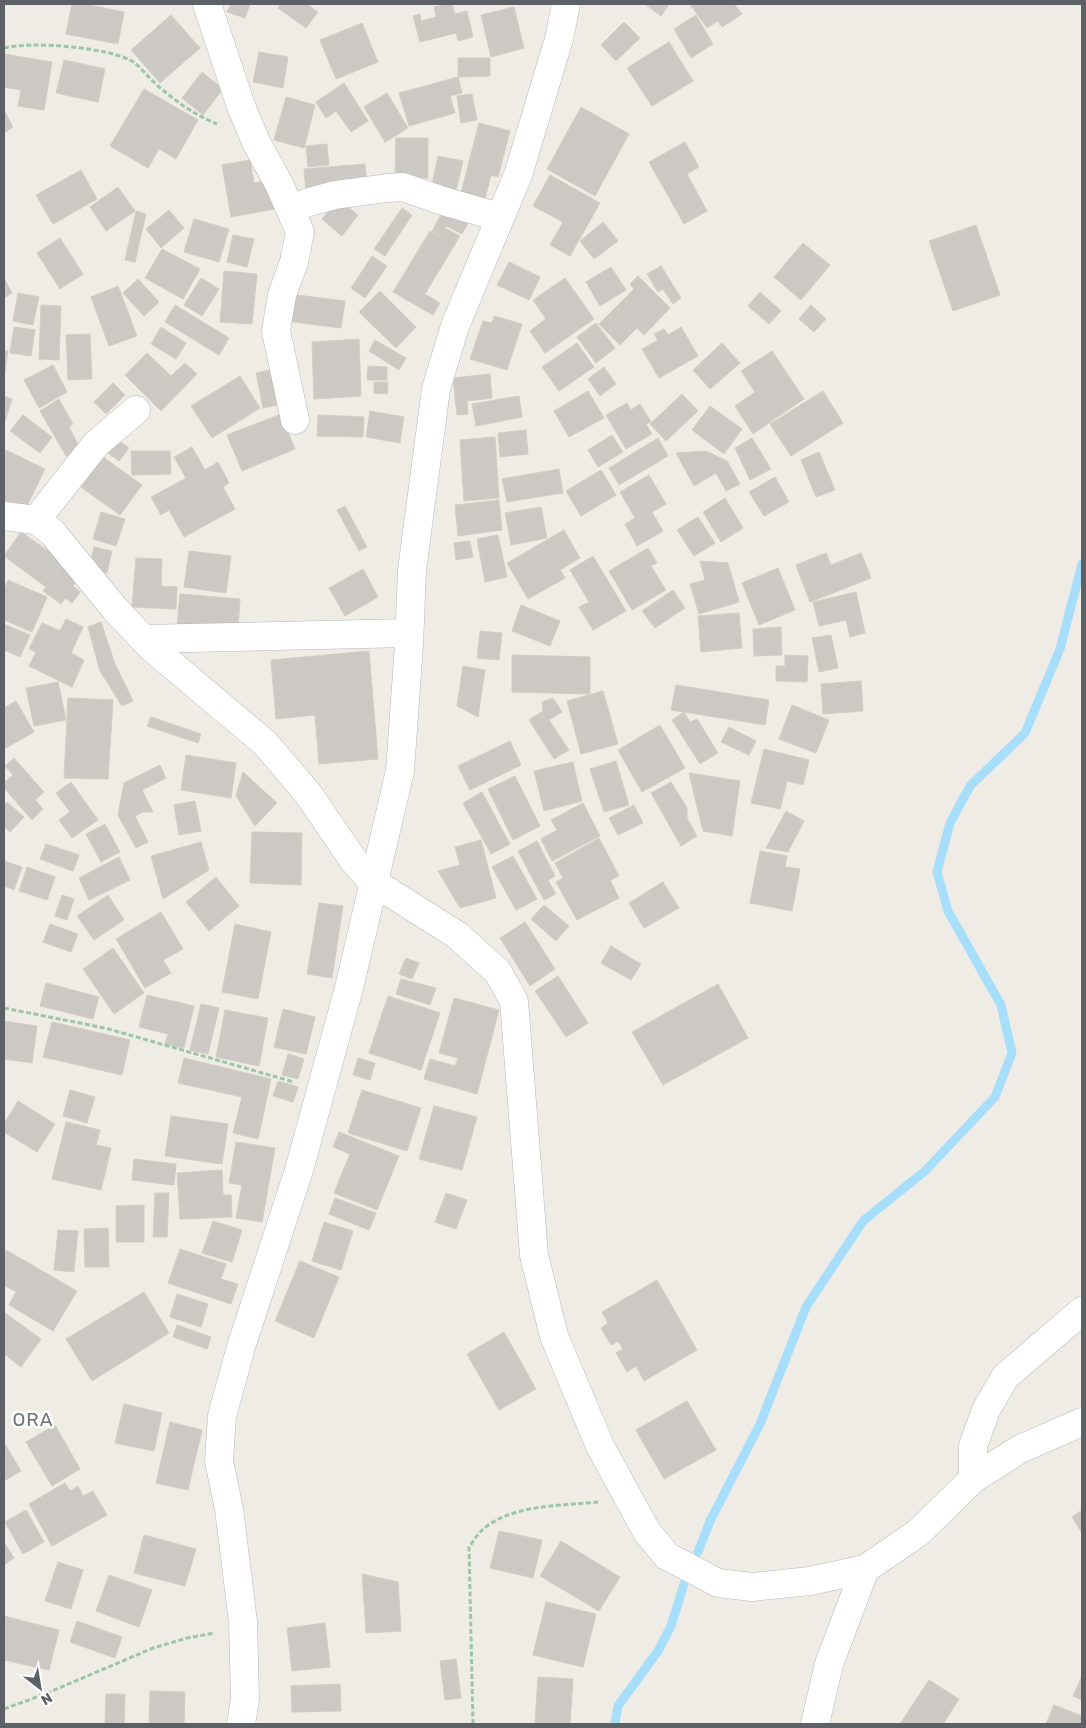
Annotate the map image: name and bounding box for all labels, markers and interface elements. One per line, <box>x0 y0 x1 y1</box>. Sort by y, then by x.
district label: ORA <box>12 1408 54 1431</box>
north arrow <box>15 1663 65 1713</box>
text: N <box>38 1689 55 1709</box>

